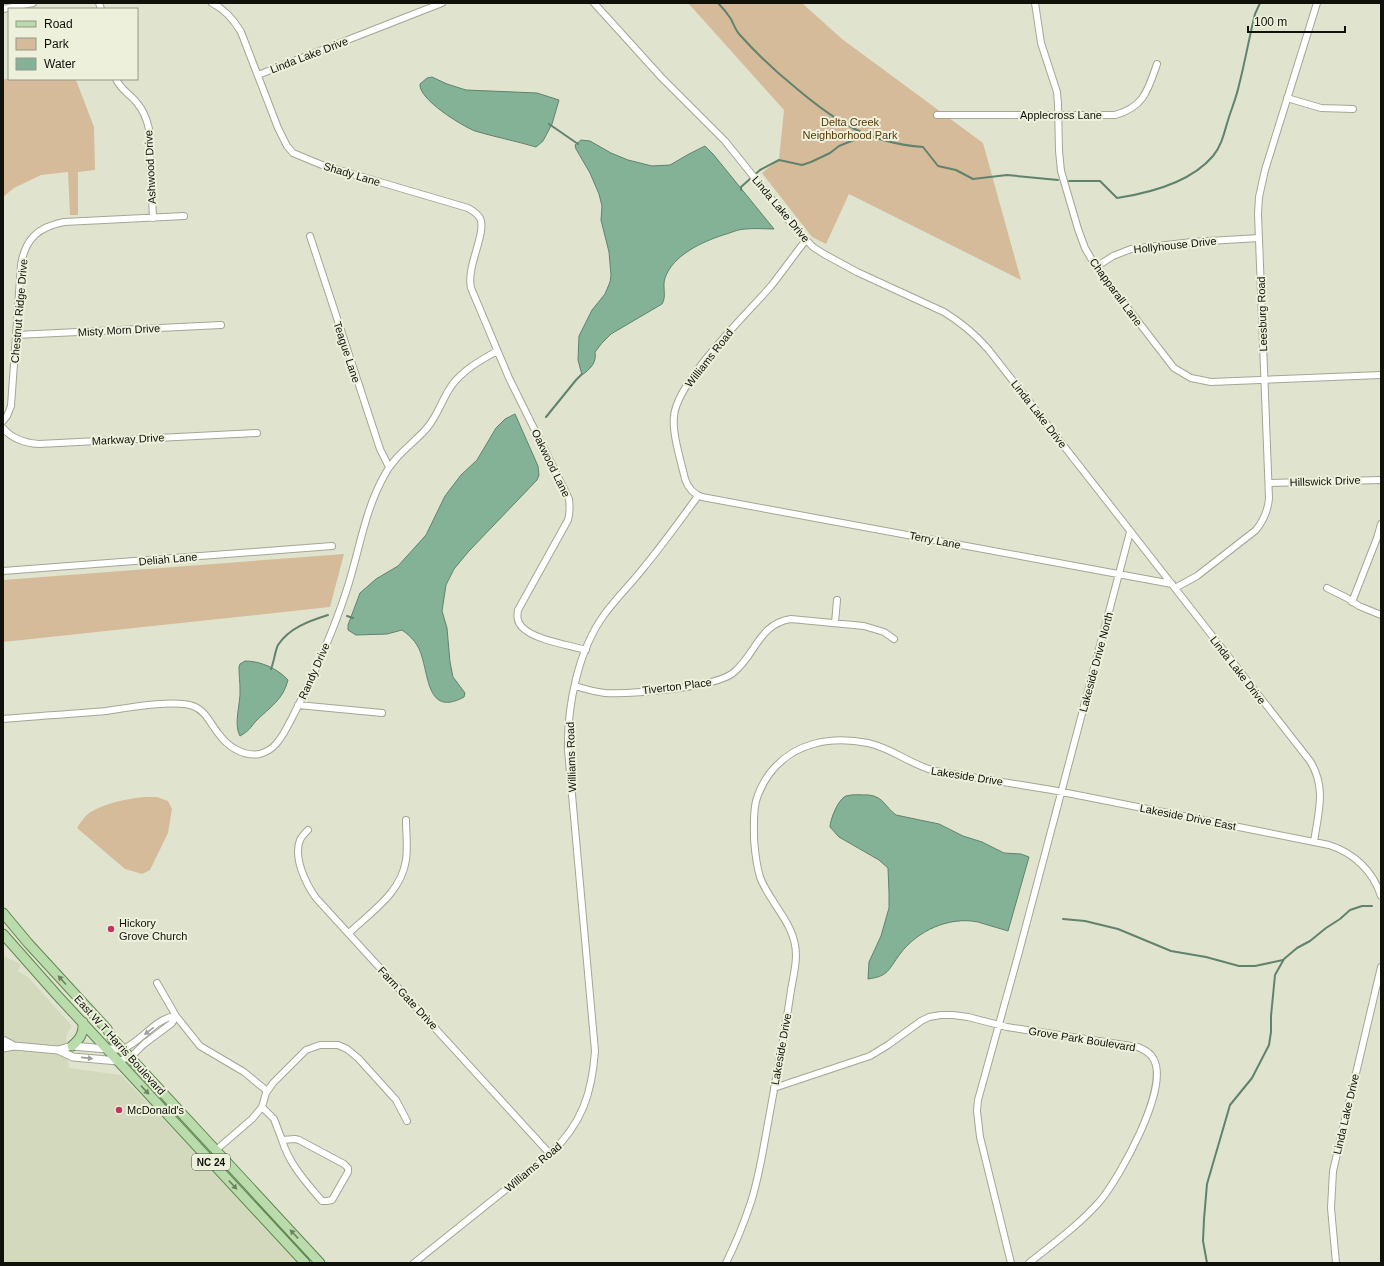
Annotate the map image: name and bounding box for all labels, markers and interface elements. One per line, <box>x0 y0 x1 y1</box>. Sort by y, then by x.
legend <box>8 8 138 80</box>
scale bar <box>1248 8 1345 34</box>
text: 100 m <box>1254 15 1287 29</box>
text: Road <box>44 17 73 31</box>
street label: Linda Lake Drive <box>268 35 350 75</box>
text: Park <box>44 37 70 51</box>
text: Water <box>44 57 76 71</box>
street label: Applecross Lane <box>1020 109 1102 121</box>
park label: Delta Creek Neighborhood Park <box>803 116 898 141</box>
street label: Ashwood Drive <box>142 130 158 204</box>
street label: Shady Lane <box>322 160 382 188</box>
street label: Linda Lake Drive <box>750 174 812 244</box>
street label: Hollyhouse Drive <box>1133 235 1217 255</box>
street label: Chapparall Lane <box>1087 256 1145 328</box>
street label: Chestnut Ridge Drive <box>8 258 30 364</box>
street label: Leesburg Road <box>1255 276 1269 352</box>
street label: Teague Lane <box>331 320 363 384</box>
street label: Misty Morn Drive <box>77 322 161 338</box>
street label: Williams Road <box>683 327 735 389</box>
street label: Linda Lake Drive <box>1009 378 1069 450</box>
street label: Oakwood Lane <box>529 427 573 499</box>
street label: Markway Drive <box>91 431 165 447</box>
street label: Hillswick Drive <box>1289 474 1361 488</box>
street label: Terry Lane <box>908 529 962 551</box>
street label: Deliah Lane <box>138 550 198 568</box>
street label: Lakeside Drive North <box>1077 611 1115 713</box>
street label: Linda Lake Drive <box>1208 634 1268 706</box>
street label: Randy Drive <box>296 641 332 701</box>
street label: Tiverton Place <box>642 676 712 696</box>
street label: Williams Road <box>564 722 578 792</box>
street label: Lakeside Drive <box>930 764 1004 788</box>
street label: Lakeside Drive East <box>1139 802 1237 832</box>
place label: Hickory Grove Church <box>119 917 187 942</box>
marker: Hickory Grove Church <box>106 924 116 934</box>
street label: Farm Gate Drive <box>376 964 440 1032</box>
one-way arrow <box>57 975 66 986</box>
street label: East W T Harris Boulevard <box>72 993 168 1097</box>
street label: Lakeside Drive <box>769 1012 793 1086</box>
street label: Grove Park Boulevard <box>1028 1025 1136 1053</box>
one-way arrow <box>143 1026 154 1035</box>
one-way arrow <box>81 1055 93 1062</box>
street label: Linda Lake Drive <box>1331 1072 1361 1156</box>
one-way arrow <box>140 1085 150 1095</box>
place label: McDonald's <box>127 1104 185 1116</box>
marker: McDonald's <box>114 1105 124 1115</box>
street label: Williams Road <box>502 1140 564 1194</box>
road number: NC 24 <box>192 1154 230 1170</box>
one-way arrow <box>228 1180 238 1190</box>
one-way arrow <box>289 1229 298 1239</box>

